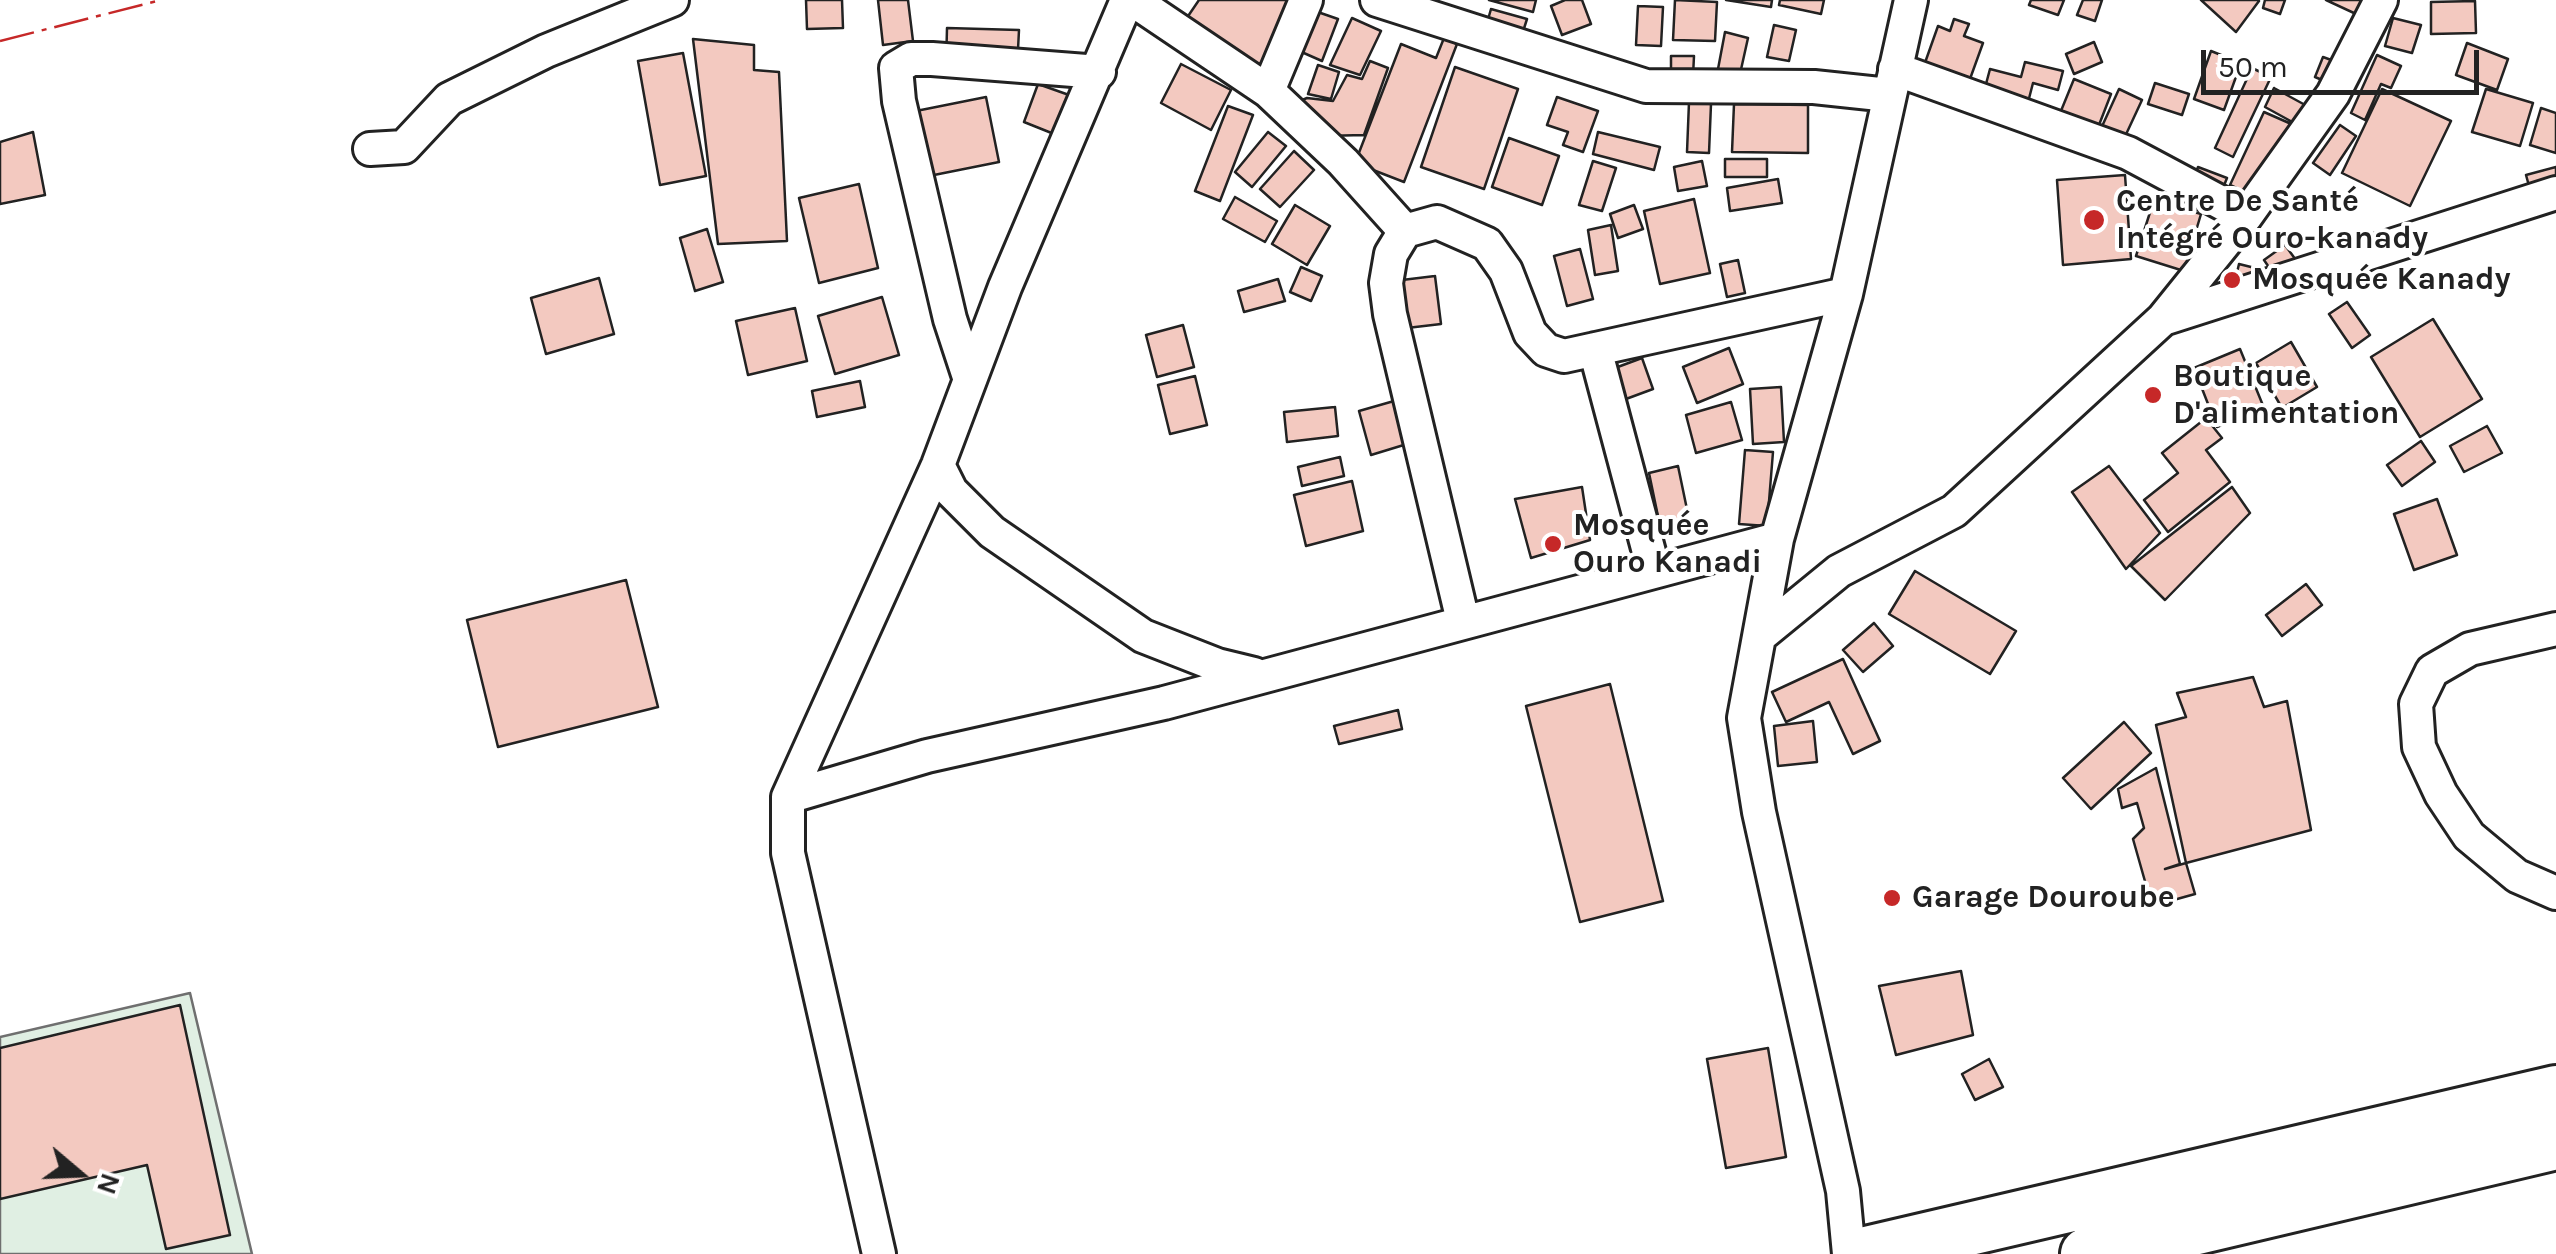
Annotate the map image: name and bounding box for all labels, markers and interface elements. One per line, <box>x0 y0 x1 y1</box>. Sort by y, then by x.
scale bar <box>2206 30 2484 92</box>
text: 50 m <box>2218 49 2288 85</box>
place label: Centre De Santé Intégré Ouro-kanady <box>2116 183 2428 258</box>
marker: Centre De Santé Intégré Ouro-kanady <box>2081 207 2107 233</box>
place label: Mosquée Kanady <box>2252 261 2511 299</box>
marker: Mosquée Kanady <box>2221 269 2243 291</box>
place label: Boutique D'alimentation <box>2173 358 2399 433</box>
marker: Boutique D'alimentation <box>2142 384 2164 406</box>
place label: Mosquée Ouro Kanadi <box>1573 507 1762 582</box>
marker: Mosquée Ouro Kanadi <box>1542 533 1564 555</box>
place label: Garage Douroube <box>1912 879 2175 917</box>
marker: Garage Douroube <box>1881 887 1903 909</box>
north arrow <box>30 1124 130 1224</box>
text: N <box>90 1169 128 1199</box>

